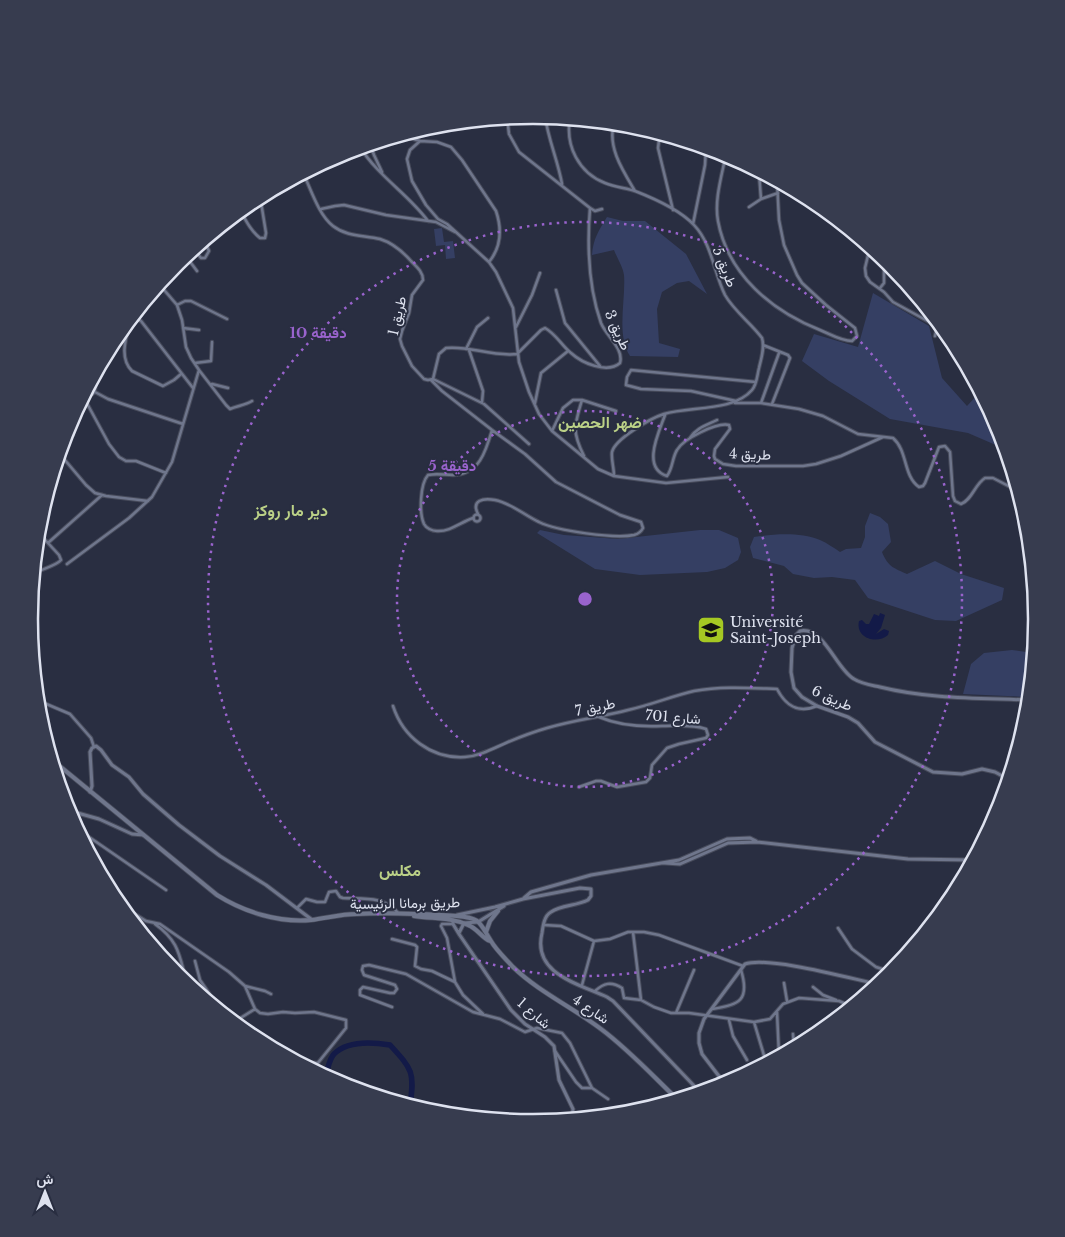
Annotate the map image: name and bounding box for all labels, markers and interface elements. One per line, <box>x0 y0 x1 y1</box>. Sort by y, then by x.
street label: طريق 5 <box>709 244 741 290</box>
street label: طريق 1 <box>384 295 410 337</box>
street label: طريق 3 <box>601 307 635 353</box>
text: 10 دقيقة <box>289 323 347 342</box>
district label: ضهر الحصين <box>558 412 642 433</box>
street label: طريق 4 <box>729 444 771 464</box>
text: 5 دقيقة <box>428 456 476 475</box>
district label: دير مار روكز <box>253 500 328 521</box>
centre of rings <box>576 590 594 608</box>
place label: Université Saint-Joseph <box>730 613 821 647</box>
school or university icon: Université Saint-Joseph <box>696 615 726 645</box>
street label: طريق 6 <box>809 681 855 715</box>
street label: طريق 7 <box>573 694 617 720</box>
street label: شارع 701 <box>645 706 701 730</box>
district label: مكلس <box>379 860 421 880</box>
street label: طريق برمانا الرئيسية <box>350 893 460 913</box>
street label: شارع 4 <box>568 990 613 1029</box>
street label: شارع 1 <box>512 994 554 1034</box>
north arrow <box>20 1167 70 1217</box>
text: ش <box>37 1170 54 1188</box>

